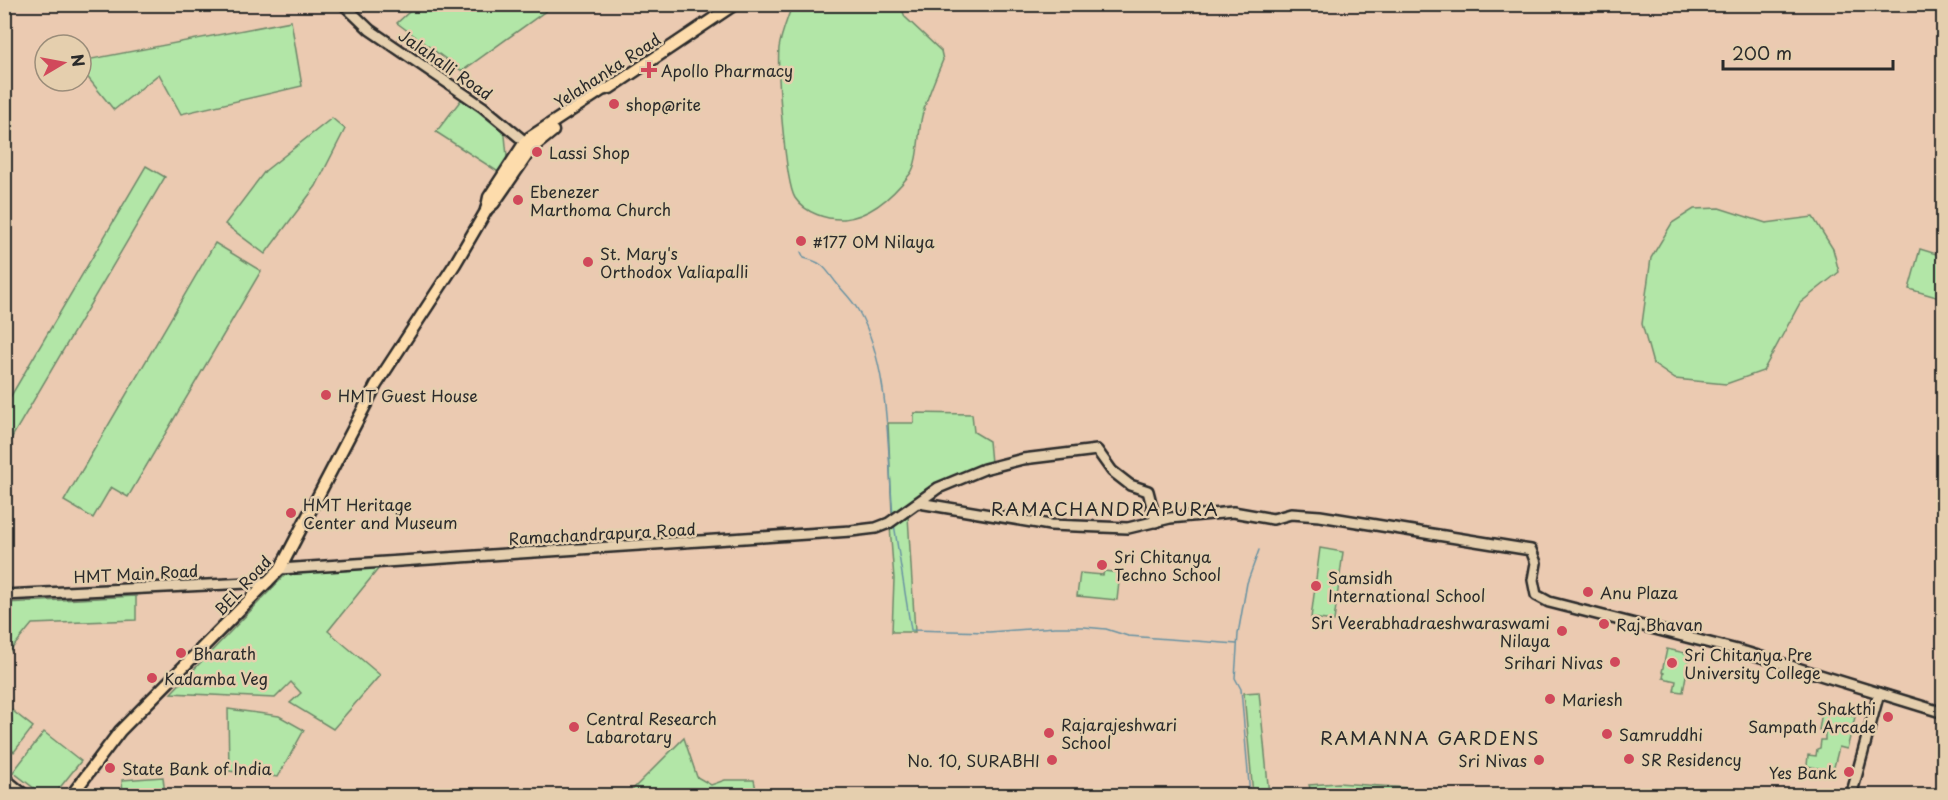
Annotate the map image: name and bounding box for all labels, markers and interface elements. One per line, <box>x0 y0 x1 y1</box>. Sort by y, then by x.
street label: Jalahalli Road <box>394 23 498 105</box>
street label: Yelahanka Road <box>549 27 665 113</box>
north arrow <box>33 33 93 93</box>
scale bar <box>1723 33 1892 71</box>
text: 200 m <box>1732 39 1792 66</box>
text: N <box>66 52 92 69</box>
place label: Apollo Pharmacy <box>661 58 793 82</box>
marker: Apollo Pharmacy <box>642 63 656 77</box>
place label: shop@rite <box>626 92 701 116</box>
marker: shop@rite <box>607 97 621 111</box>
place label: Lassi Shop <box>549 140 630 164</box>
marker: Lassi Shop <box>530 145 544 159</box>
place label: Ebenezer Marthoma Church <box>530 179 671 221</box>
marker: Ebenezer Marthoma Church <box>511 193 525 207</box>
place label: #177 OM Nilaya <box>813 229 935 253</box>
marker: #177 OM Nilaya <box>794 234 808 248</box>
place label: St. Mary's Orthodox Valiapalli <box>600 241 749 283</box>
marker: St. Mary's Orthodox Valiapalli <box>581 255 595 269</box>
place label: HMT Guest House <box>338 383 478 407</box>
marker: HMT Guest House <box>319 388 333 402</box>
place label: HMT Heritage Center and Museum <box>303 492 458 534</box>
district label: RAMACHANDRAPURA <box>991 495 1219 522</box>
marker: HMT Heritage Center and Museum <box>284 506 298 520</box>
street label: Ramachandrapura Road <box>508 516 696 550</box>
place label: Sri Chitanya Techno School <box>1114 544 1221 586</box>
street label: BEL Road <box>208 550 276 620</box>
street label: HMT Main Road <box>73 558 199 588</box>
marker: Sri Chitanya Techno School <box>1095 558 1109 572</box>
place label: Samsidh International School <box>1328 565 1485 607</box>
marker: Samsidh International School <box>1309 579 1323 593</box>
place label: Anu Plaza <box>1600 580 1678 604</box>
marker: Anu Plaza <box>1581 585 1595 599</box>
place label: Sri Veerabhadraeshwaraswami Nilaya <box>1311 610 1550 652</box>
place label: Raj Bhavan <box>1616 612 1703 636</box>
marker: Raj Bhavan <box>1597 617 1611 631</box>
marker: Sri Veerabhadraeshwaraswami Nilaya <box>1555 624 1569 638</box>
place label: Bharath <box>193 641 256 665</box>
place label: Sri Chitanya Pre University College <box>1684 642 1821 684</box>
marker: Bharath <box>174 646 188 660</box>
place label: Srihari Nivas <box>1504 650 1603 674</box>
marker: Srihari Nivas <box>1608 655 1622 669</box>
marker: Sri Chitanya Pre University College <box>1665 656 1679 670</box>
place label: Kadamba Veg <box>164 666 268 690</box>
marker: Kadamba Veg <box>145 671 159 685</box>
place label: Mariesh <box>1562 687 1623 711</box>
marker: Mariesh <box>1543 692 1557 706</box>
place label: Shakthi Sampath Arcade <box>1748 696 1876 738</box>
place label: Central Research Labarotary <box>586 706 717 748</box>
marker: Shakthi Sampath Arcade <box>1881 710 1895 724</box>
place label: Rajarajeshwari School <box>1061 712 1177 754</box>
marker: Central Research Labarotary <box>567 720 581 734</box>
place label: Samruddhi <box>1619 722 1703 746</box>
district label: RAMANNA GARDENS <box>1320 724 1540 751</box>
marker: Rajarajeshwari School <box>1042 726 1056 740</box>
marker: Samruddhi <box>1600 727 1614 741</box>
place label: SR Residency <box>1641 747 1742 771</box>
place label: No. 10, SURABHI <box>907 748 1040 772</box>
place label: Sri Nivas <box>1458 748 1527 772</box>
marker: SR Residency <box>1622 752 1636 766</box>
marker: No. 10, SURABHI <box>1045 753 1059 767</box>
marker: Sri Nivas <box>1532 753 1546 767</box>
place label: State Bank of India <box>122 756 272 780</box>
place label: Yes Bank <box>1769 760 1837 784</box>
marker: State Bank of India <box>103 761 117 775</box>
marker: Yes Bank <box>1842 765 1856 779</box>

